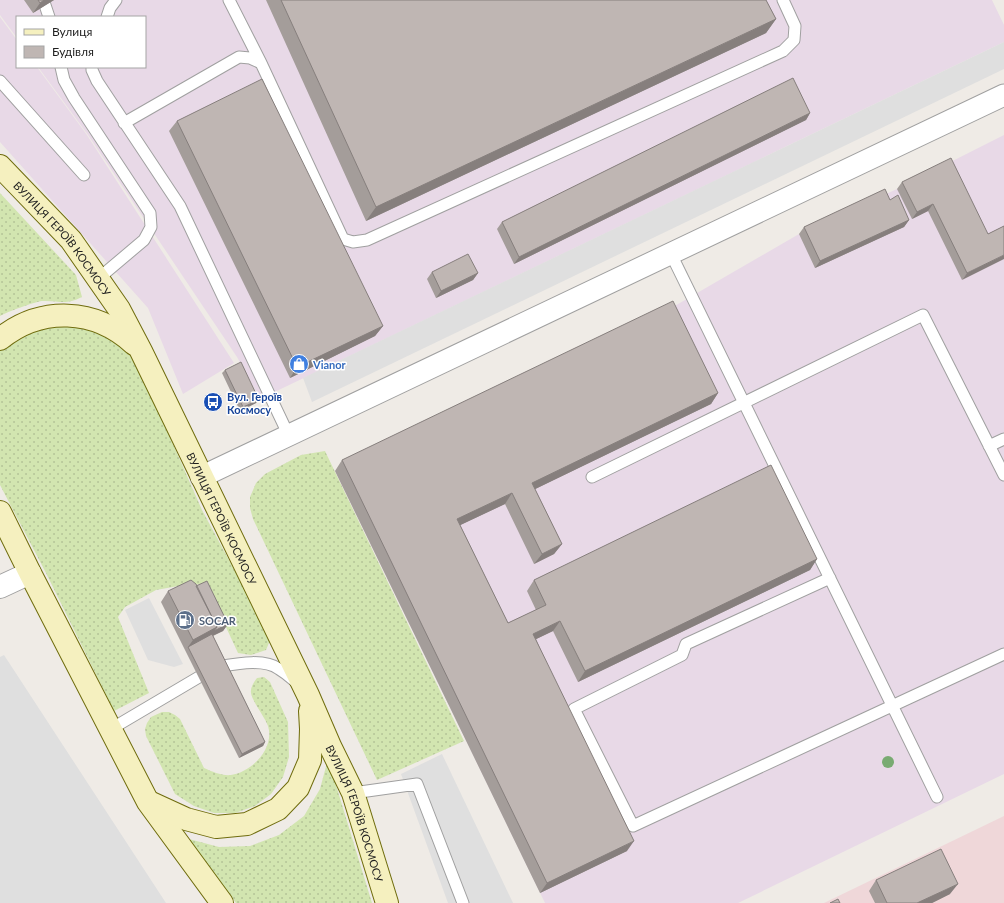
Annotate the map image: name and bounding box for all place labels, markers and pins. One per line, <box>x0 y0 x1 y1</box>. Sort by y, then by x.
shop icon: Vianor <box>288 353 310 375</box>
place label: Vianor <box>312 358 347 371</box>
place label: Вул. Героїв Космосу <box>227 390 283 416</box>
bus stop icon: Вул. Героїв Космосу <box>202 391 224 413</box>
fuel station icon: SOCAR <box>174 609 196 631</box>
place label: SOCAR <box>199 614 237 627</box>

